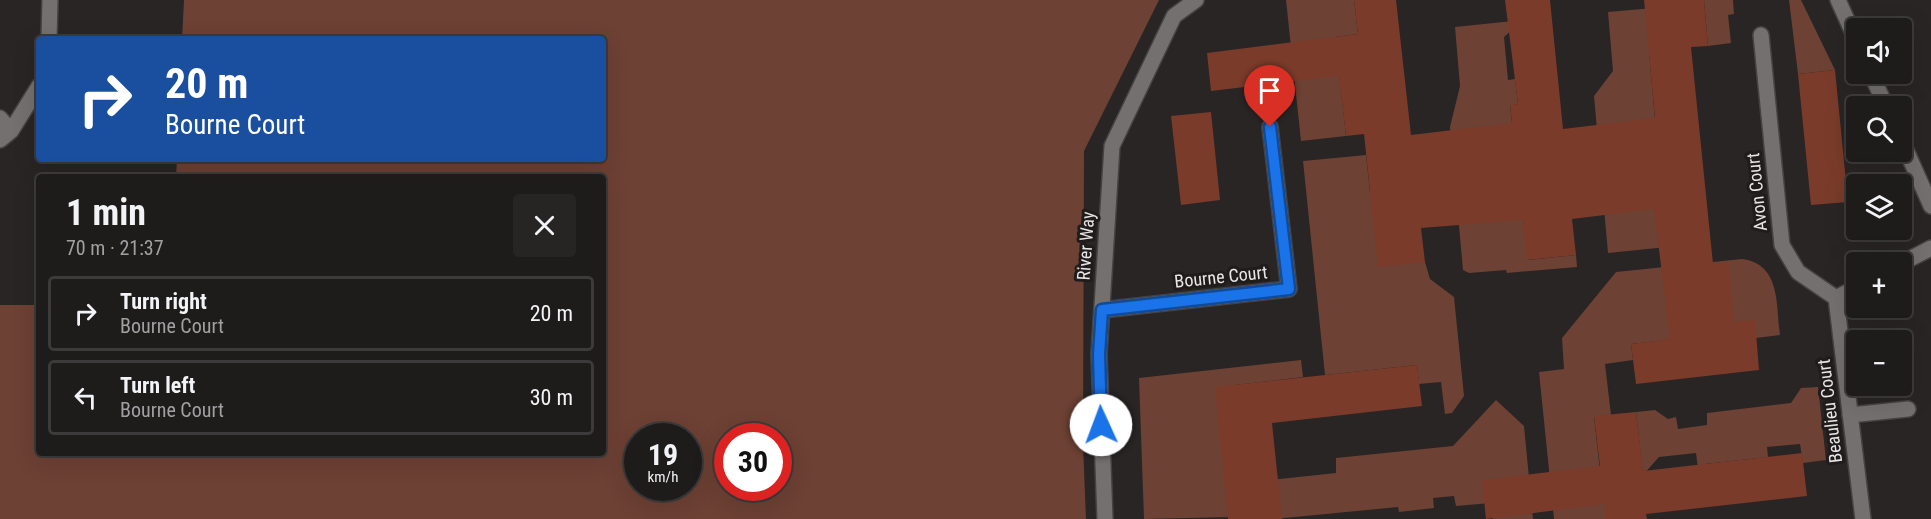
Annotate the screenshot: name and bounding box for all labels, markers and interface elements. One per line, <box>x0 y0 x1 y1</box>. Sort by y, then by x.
map controls <box>1846 18 1912 396</box>
button: sound <box>1846 18 1912 84</box>
text: 20 m <box>165 59 248 108</box>
icon: right <box>66 60 144 138</box>
pin <box>1244 65 1295 127</box>
icon: arrive <box>1253 74 1286 107</box>
button: search <box>1846 96 1912 162</box>
text: Bourne Court <box>165 109 305 141</box>
street label: Avon Court <box>1742 152 1771 232</box>
button: layers <box>1846 174 1912 240</box>
text: 1 min <box>66 192 146 234</box>
button: close <box>513 194 576 257</box>
street label: River Way <box>1073 210 1098 281</box>
text: 70 m · 21:37 <box>66 236 164 260</box>
button: + <box>1846 252 1912 318</box>
street label: Bourne Court <box>1173 261 1269 292</box>
text: Turn right <box>120 289 207 314</box>
icon: right <box>69 297 102 330</box>
text: 20 m <box>530 301 573 326</box>
text: Bourne Court <box>120 314 224 338</box>
button: − <box>1846 330 1912 396</box>
street label: Beaulieu Court <box>1813 358 1846 464</box>
text: Turn left <box>120 373 195 398</box>
icon: left <box>69 381 102 414</box>
text: 30 m <box>530 385 573 410</box>
position arrow <box>1069 393 1133 457</box>
text: Bourne Court <box>120 398 224 422</box>
speed limit sign: 30 <box>714 423 792 501</box>
text: 19 <box>648 437 678 472</box>
text: km/h <box>648 468 678 486</box>

